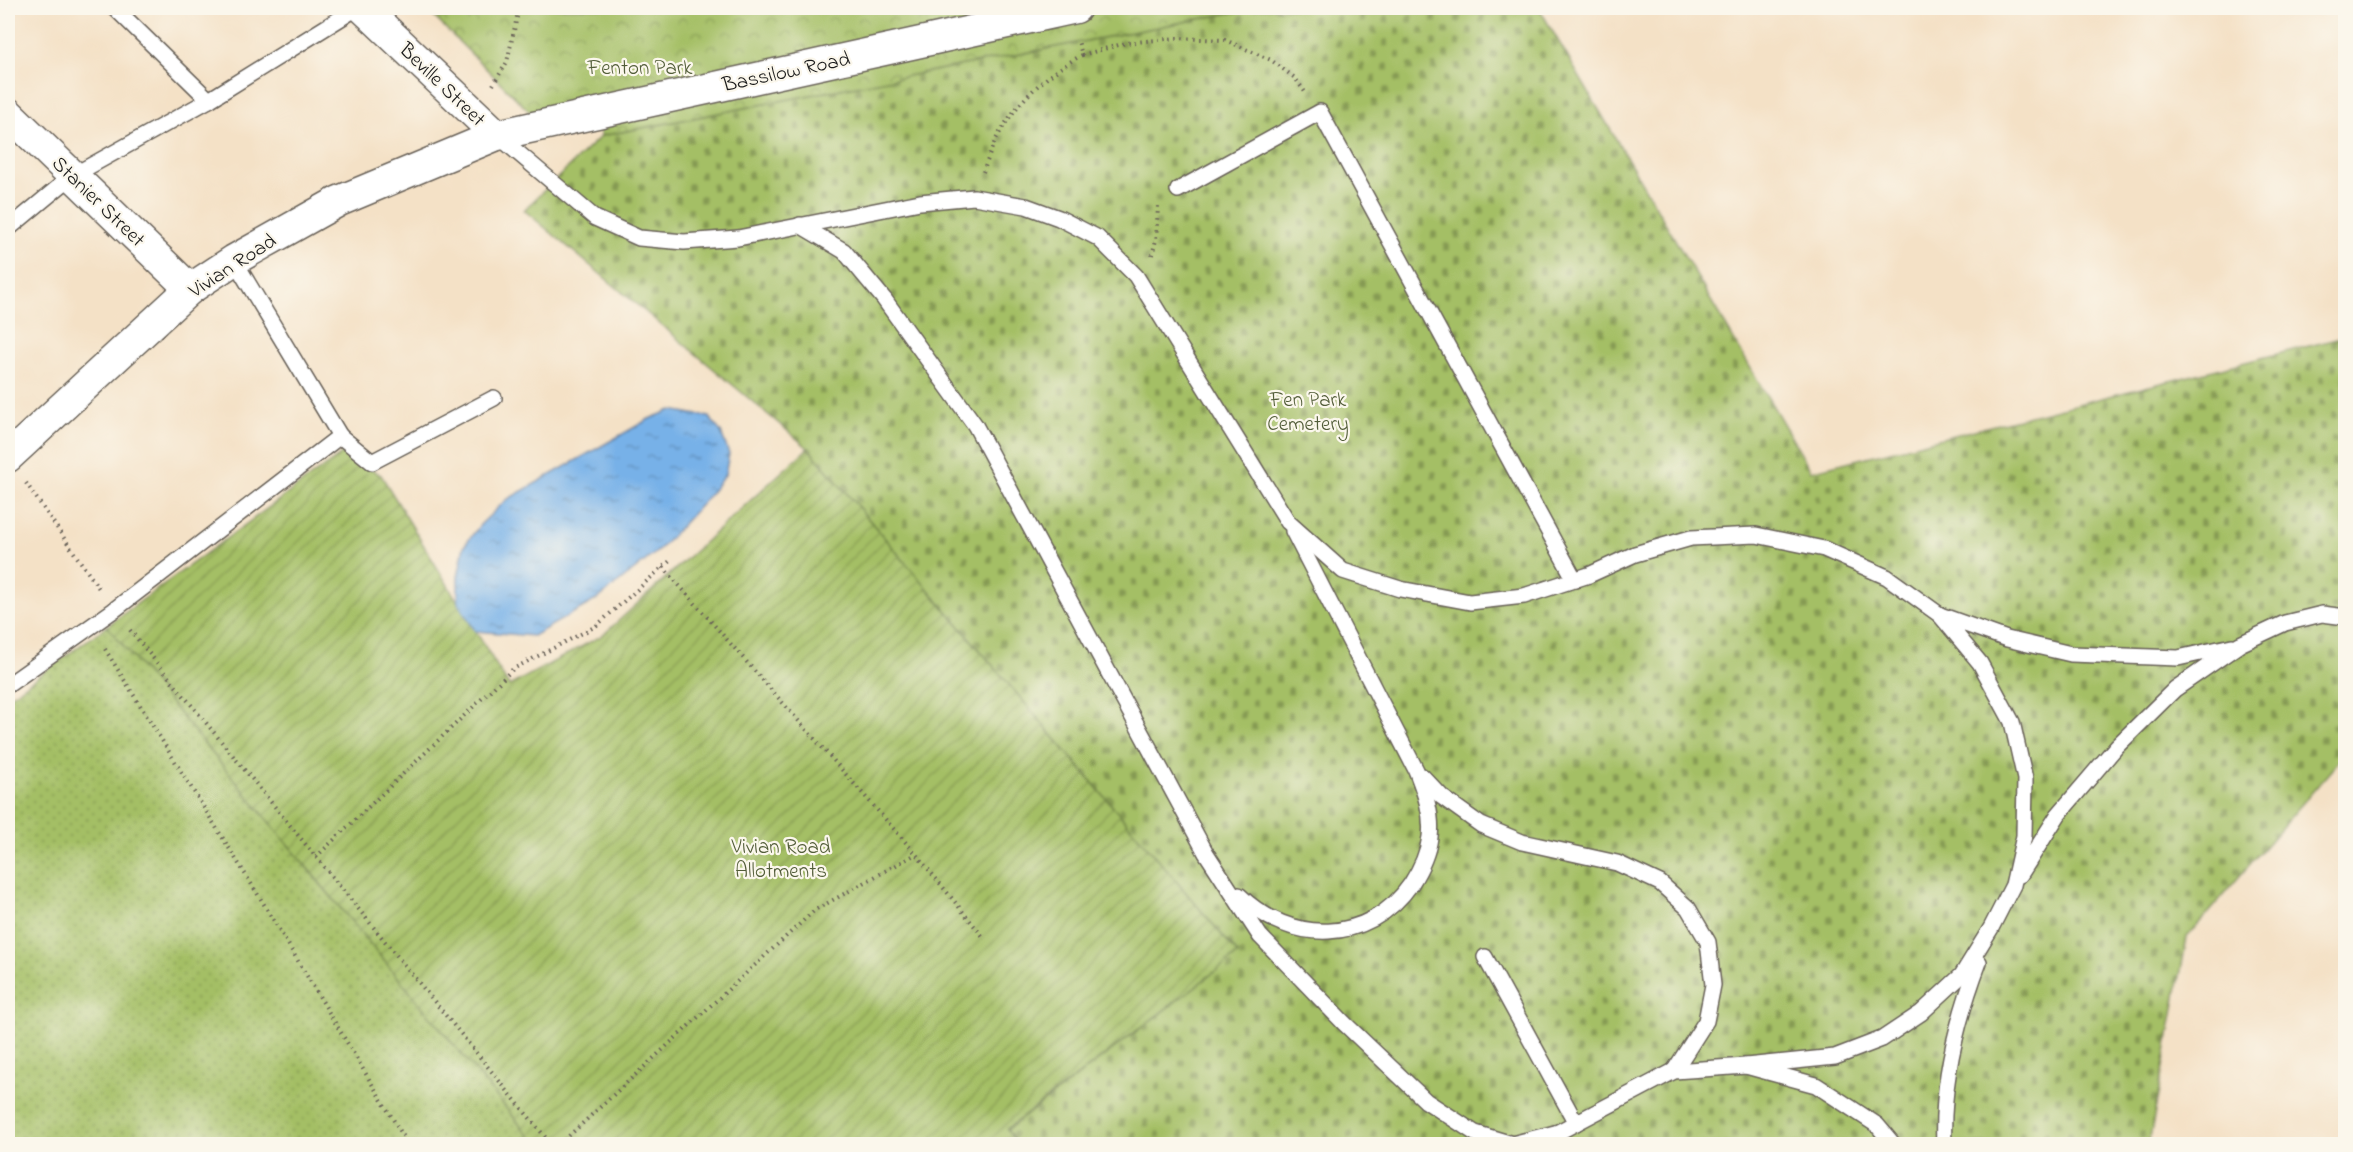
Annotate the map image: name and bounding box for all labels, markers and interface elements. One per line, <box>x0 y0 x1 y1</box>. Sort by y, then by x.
street label: Beville Street <box>391 36 492 134</box>
street label: Bassilow Road <box>719 45 853 101</box>
park label: Fenton Park <box>587 54 693 84</box>
street label: Stanier Street <box>44 150 151 255</box>
street label: Vivian Road <box>182 227 283 307</box>
park label: Fen Park Cemetery <box>1267 386 1349 442</box>
park label: Vivian Road Allotments <box>730 833 831 887</box>

